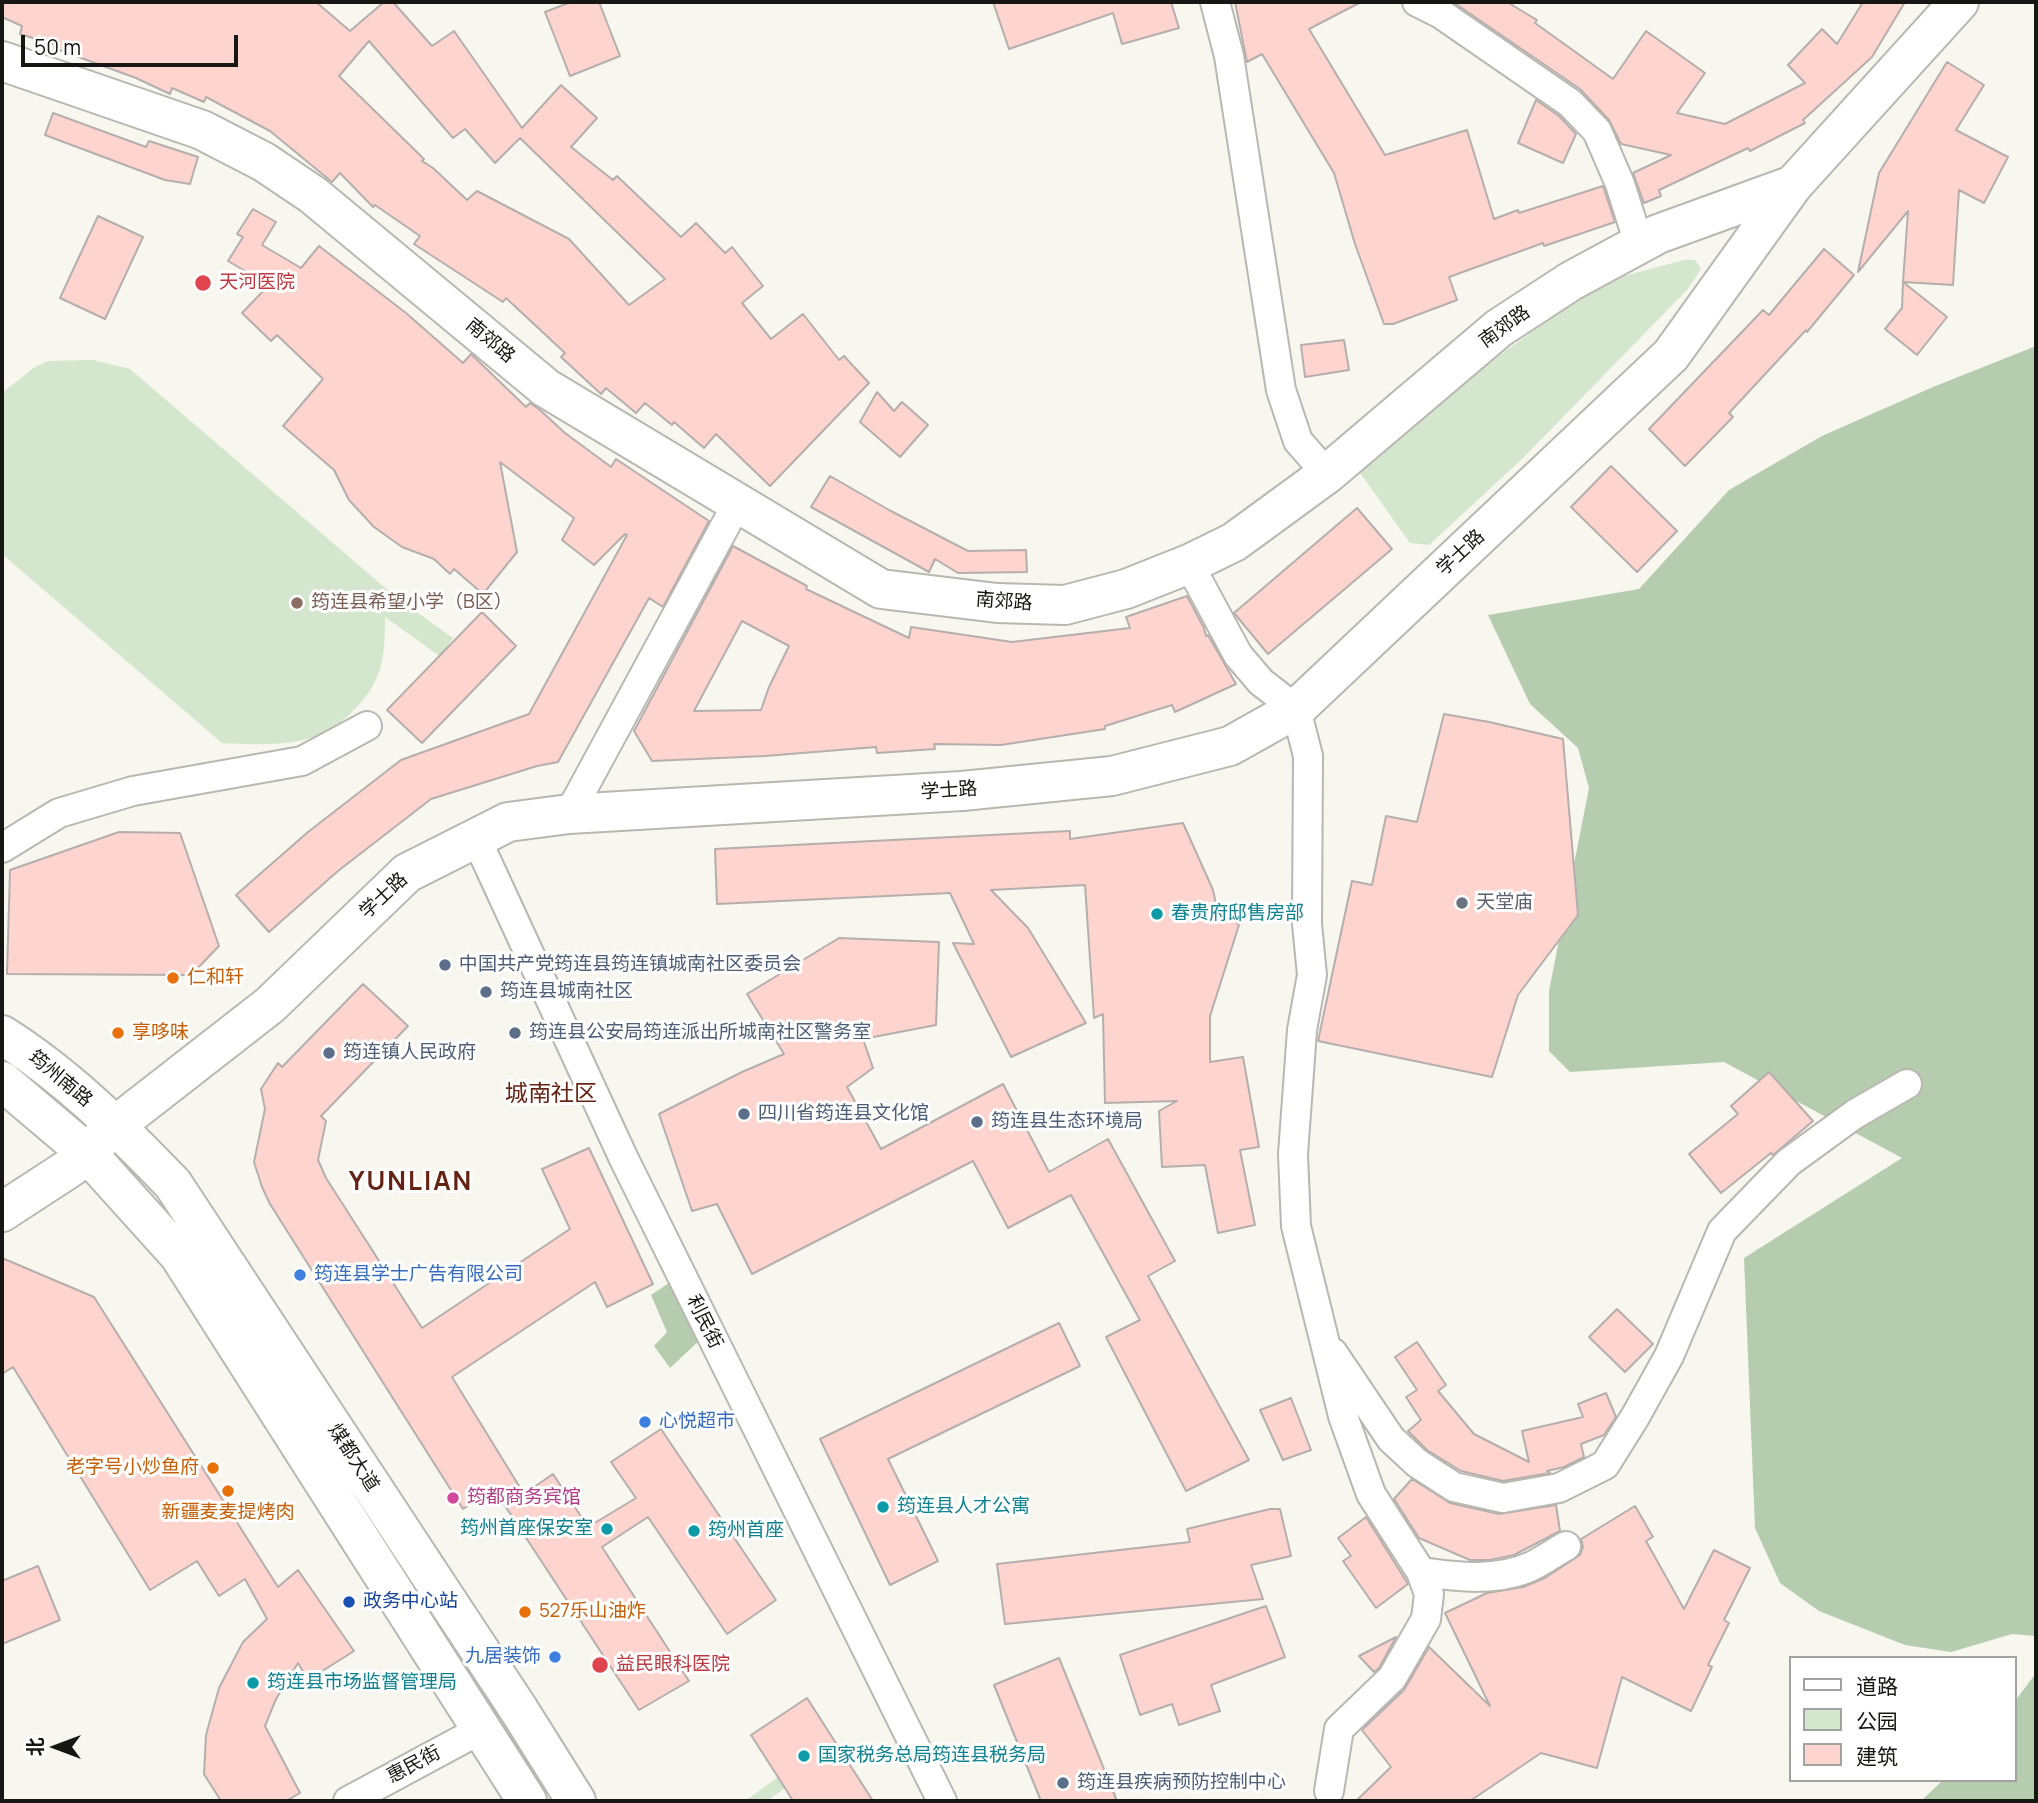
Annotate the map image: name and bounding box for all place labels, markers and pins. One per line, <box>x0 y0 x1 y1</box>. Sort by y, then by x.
place label: 天河医院 <box>219 272 295 294</box>
marker: 天河医院 <box>193 273 213 293</box>
place label: 筠连县希望小学（B区） <box>311 592 513 614</box>
marker: 筠连县希望小学（B区） <box>289 595 305 611</box>
place label: 天堂庙 <box>1476 892 1533 914</box>
marker: 天堂庙 <box>1454 895 1470 911</box>
place label: 春贵府邸售房部 <box>1171 903 1304 925</box>
marker: 春贵府邸售房部 <box>1149 906 1165 922</box>
place label: 中国共产党筠连县筠连镇城南社区委员会 <box>459 954 801 976</box>
marker: 中国共产党筠连县筠连镇城南社区委员会 <box>437 957 453 973</box>
place label: 仁和轩 <box>187 967 244 989</box>
marker: 仁和轩 <box>165 970 181 986</box>
place label: 筠连县城南社区 <box>500 981 633 1003</box>
marker: 筠连县城南社区 <box>478 984 494 1000</box>
place label: 享哆味 <box>132 1022 189 1044</box>
place label: 筠连县公安局筠连派出所城南社区警务室 <box>529 1022 871 1044</box>
marker: 享哆味 <box>110 1025 126 1041</box>
marker: 筠连县公安局筠连派出所城南社区警务室 <box>507 1025 523 1041</box>
place label: 筠连镇人民政府 <box>343 1042 476 1064</box>
marker: 筠连镇人民政府 <box>321 1045 337 1061</box>
place label: 四川省筠连县文化馆 <box>758 1103 929 1125</box>
marker: 四川省筠连县文化馆 <box>736 1106 752 1122</box>
place label: 筠连县生态环境局 <box>991 1111 1143 1133</box>
marker: 筠连县生态环境局 <box>969 1114 985 1130</box>
place label: 筠连县学士广告有限公司 <box>314 1264 523 1286</box>
marker: 筠连县学士广告有限公司 <box>292 1267 308 1283</box>
place label: 心悦超市 <box>659 1411 735 1433</box>
marker: 心悦超市 <box>637 1414 653 1430</box>
place label: 老字号小炒鱼府 <box>66 1457 199 1479</box>
marker: 老字号小炒鱼府 <box>205 1460 221 1476</box>
marker: 新疆麦麦提烤肉 <box>220 1483 236 1499</box>
place label: 筠都商务宾馆 <box>467 1487 581 1509</box>
marker: 筠都商务宾馆 <box>445 1490 461 1506</box>
place label: 筠连县人才公寓 <box>897 1496 1030 1518</box>
marker: 筠连县人才公寓 <box>875 1499 891 1515</box>
place label: 新疆麦麦提烤肉 <box>162 1502 294 1524</box>
place label: 筠州首座保安室 <box>460 1518 593 1540</box>
place label: 筠州首座 <box>708 1520 784 1542</box>
marker: 筠州首座保安室 <box>599 1521 615 1537</box>
marker: 筠州首座 <box>686 1523 702 1539</box>
place label: 政务中心站 <box>363 1591 458 1613</box>
marker: 政务中心站 <box>341 1594 357 1610</box>
place label: 527乐山油炸 <box>539 1601 646 1623</box>
marker: 527乐山油炸 <box>517 1604 533 1620</box>
place label: 九居装饰 <box>465 1646 541 1668</box>
marker: 九居装饰 <box>547 1649 563 1665</box>
place label: 益民眼科医院 <box>616 1654 730 1676</box>
marker: 益民眼科医院 <box>590 1655 610 1675</box>
place label: 筠连县市场监督管理局 <box>267 1672 457 1694</box>
marker: 筠连县市场监督管理局 <box>245 1675 261 1691</box>
place label: 国家税务总局筠连县税务局 <box>818 1745 1046 1767</box>
marker: 国家税务总局筠连县税务局 <box>796 1748 812 1764</box>
place label: 筠连县疾病预防控制中心 <box>1077 1772 1286 1794</box>
marker: 筠连县疾病预防控制中心 <box>1055 1775 1071 1791</box>

